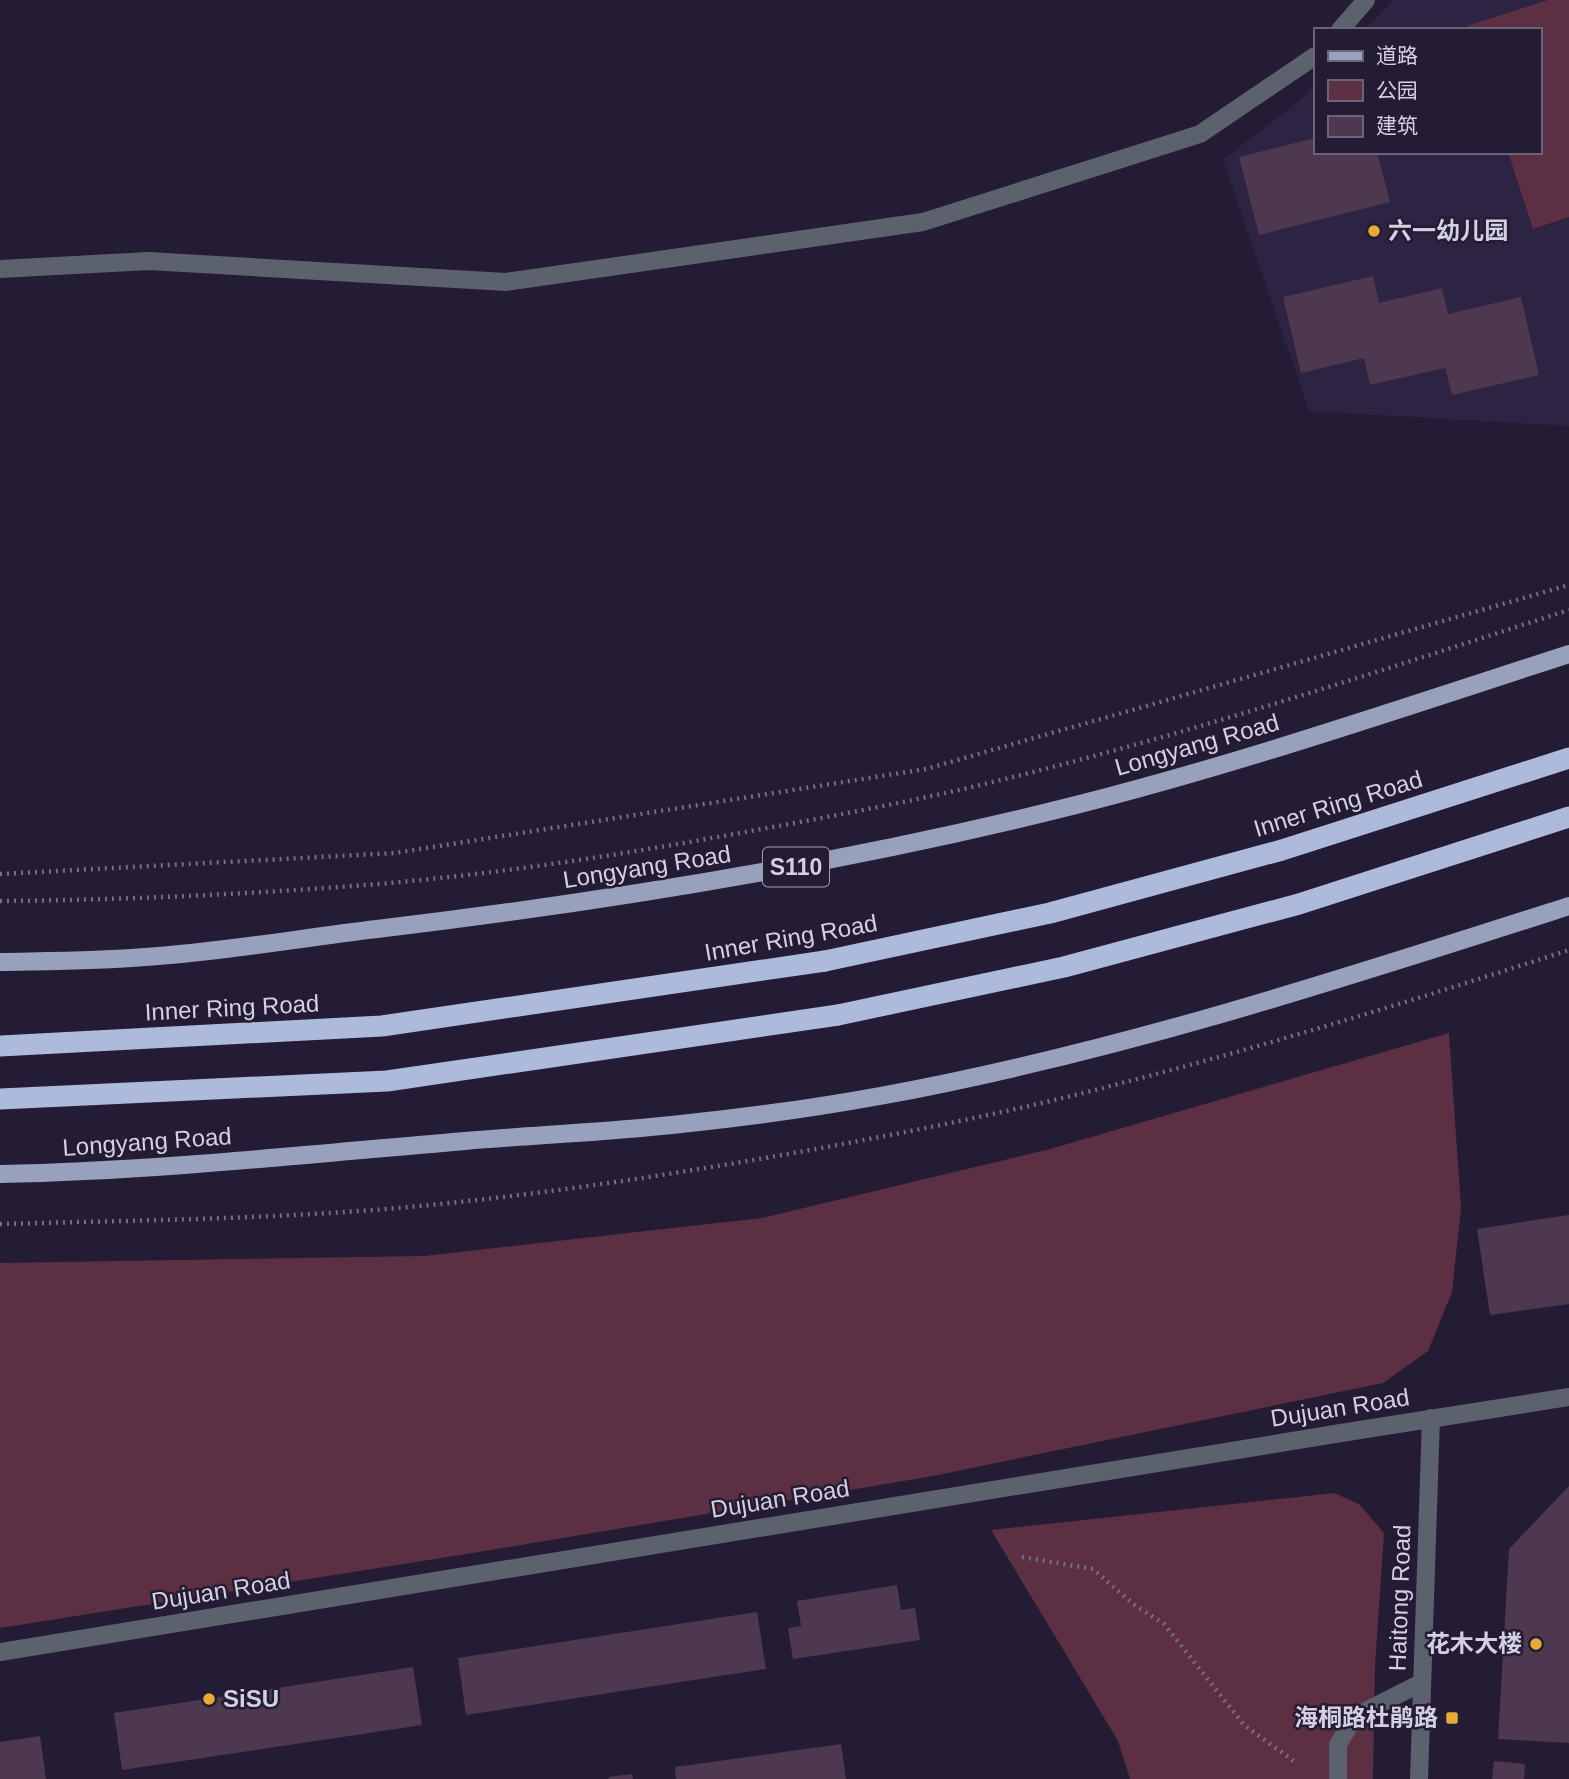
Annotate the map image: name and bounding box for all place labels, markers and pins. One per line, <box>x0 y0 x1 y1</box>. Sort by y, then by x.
place label: 六一幼儿园 <box>1388 217 1508 244</box>
marker: 六一幼儿园 <box>1366 223 1382 239</box>
place label: 花木大楼 <box>1426 1630 1522 1657</box>
marker: 花木大楼 <box>1528 1636 1544 1652</box>
place label: SiSU <box>223 1685 279 1712</box>
marker: SiSU <box>201 1691 217 1707</box>
place label: 海桐路杜鹃路 <box>1294 1704 1438 1731</box>
marker: 海桐路杜鹃路 <box>1444 1710 1460 1726</box>

